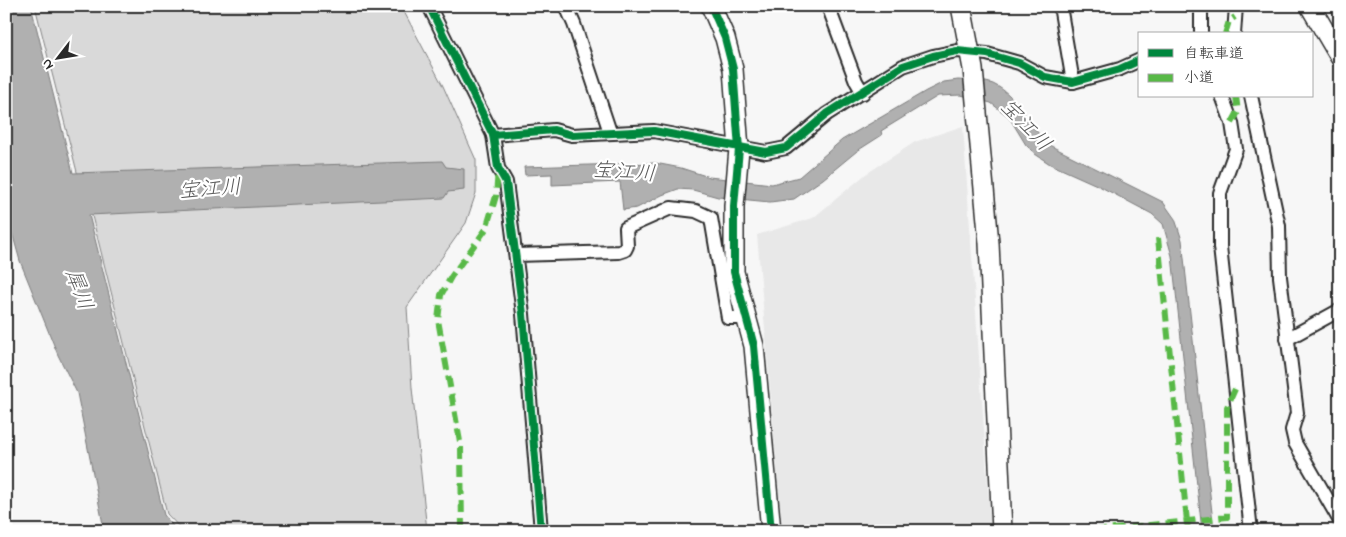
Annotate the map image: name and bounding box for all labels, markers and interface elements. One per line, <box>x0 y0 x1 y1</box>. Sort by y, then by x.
north arrow <box>32 32 82 82</box>
legend <box>1138 32 1314 98</box>
text: 自転車道 <box>1184 43 1244 65</box>
text: N <box>37 54 60 73</box>
text: 小道 <box>1184 67 1214 89</box>
water label: 宝江川 <box>992 93 1058 159</box>
water label: 宝江川 <box>592 156 656 190</box>
water label: 宝江川 <box>178 173 242 207</box>
water label: 犀川 <box>57 265 99 315</box>

